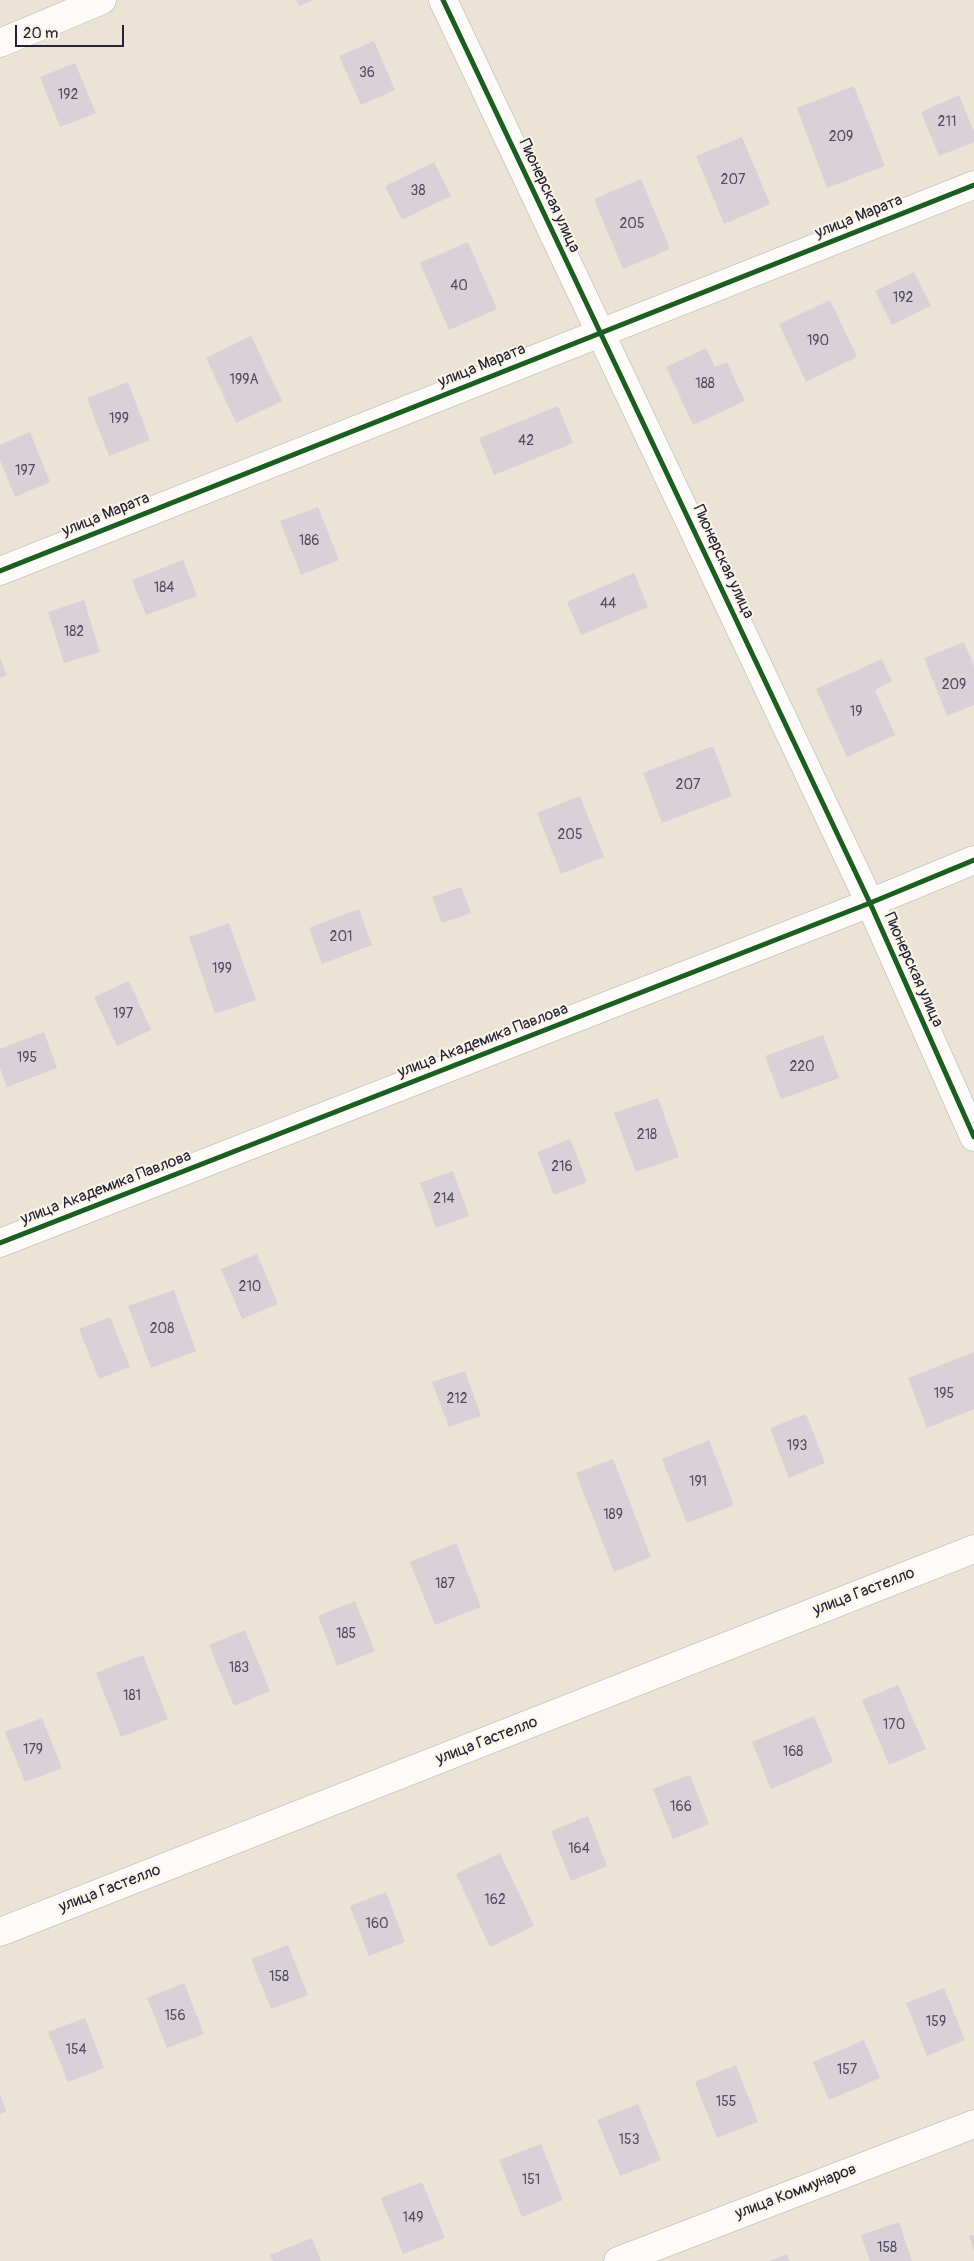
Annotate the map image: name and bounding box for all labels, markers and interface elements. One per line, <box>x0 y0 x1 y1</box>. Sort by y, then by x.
scale bar <box>18 15 126 47</box>
text: 20 m <box>23 24 58 43</box>
house number: 36 <box>359 65 375 81</box>
house number: 192 <box>58 87 78 103</box>
house number: 211 <box>938 114 956 130</box>
house number: 209 <box>829 129 853 145</box>
street label: Пионерская улица <box>514 136 584 256</box>
house number: 207 <box>721 172 745 188</box>
house number: 38 <box>411 183 425 199</box>
street label: улица Марата <box>812 191 906 243</box>
house number: 205 <box>620 216 644 232</box>
house number: 40 <box>450 278 468 294</box>
house number: 192 <box>893 290 913 306</box>
house number: 190 <box>807 333 829 349</box>
street label: улица Марата <box>435 340 529 392</box>
house number: 199А <box>230 372 258 388</box>
house number: 188 <box>695 376 715 392</box>
house number: 199 <box>109 411 129 427</box>
house number: 42 <box>518 433 534 449</box>
house number: 197 <box>15 463 35 479</box>
street label: улица Марата <box>59 489 153 541</box>
street label: Пионерская улица <box>688 502 758 622</box>
house number: 186 <box>299 533 319 549</box>
house number: 184 <box>154 580 174 596</box>
house number: 44 <box>600 596 616 612</box>
house number: 182 <box>64 624 84 640</box>
house number: 209 <box>942 677 966 693</box>
house number: 19 <box>850 704 862 720</box>
house number: 207 <box>676 777 700 793</box>
house number: 205 <box>558 827 582 843</box>
street label: Пионерская улица <box>879 910 947 1030</box>
house number: 201 <box>330 929 352 945</box>
house number: 199 <box>212 961 232 977</box>
street label: улица Академика Павлова <box>395 1000 571 1082</box>
house number: 197 <box>113 1006 133 1022</box>
house number: 195 <box>17 1050 37 1066</box>
house number: 220 <box>789 1059 815 1075</box>
house number: 218 <box>637 1127 657 1143</box>
street label: улица Академика Павлова <box>18 1147 194 1229</box>
house number: 216 <box>551 1159 573 1175</box>
house number: 214 <box>433 1191 455 1207</box>
house number: 210 <box>239 1279 261 1295</box>
house number: 208 <box>150 1321 174 1337</box>
house number: 195 <box>934 1386 954 1402</box>
house number: 212 <box>446 1391 468 1407</box>
house number: 193 <box>787 1438 807 1454</box>
house number: 191 <box>689 1474 707 1490</box>
house number: 189 <box>603 1507 623 1523</box>
street label: улица Гастелло <box>810 1564 918 1620</box>
house number: 187 <box>435 1576 455 1592</box>
house number: 185 <box>336 1626 356 1642</box>
house number: 183 <box>229 1660 249 1676</box>
house number: 181 <box>123 1688 141 1704</box>
street label: улица Гастелло <box>433 1713 541 1769</box>
house number: 170 <box>883 1717 905 1733</box>
house number: 179 <box>23 1742 43 1758</box>
house number: 168 <box>783 1744 803 1760</box>
house number: 166 <box>670 1799 692 1815</box>
house number: 164 <box>568 1841 590 1857</box>
street label: улица Гастелло <box>56 1861 164 1917</box>
house number: 162 <box>484 1892 506 1908</box>
house number: 160 <box>365 1916 389 1932</box>
house number: 158 <box>269 1969 289 1985</box>
house number: 156 <box>164 2008 186 2024</box>
house number: 159 <box>926 2014 946 2030</box>
house number: 154 <box>65 2042 87 2058</box>
house number: 157 <box>837 2062 857 2078</box>
house number: 155 <box>716 2094 736 2110</box>
house number: 153 <box>619 2132 639 2148</box>
street label: улица Коммунаров <box>733 2160 859 2224</box>
house number: 151 <box>522 2172 540 2188</box>
house number: 149 <box>403 2210 423 2226</box>
house number: 158 <box>877 2240 897 2256</box>

